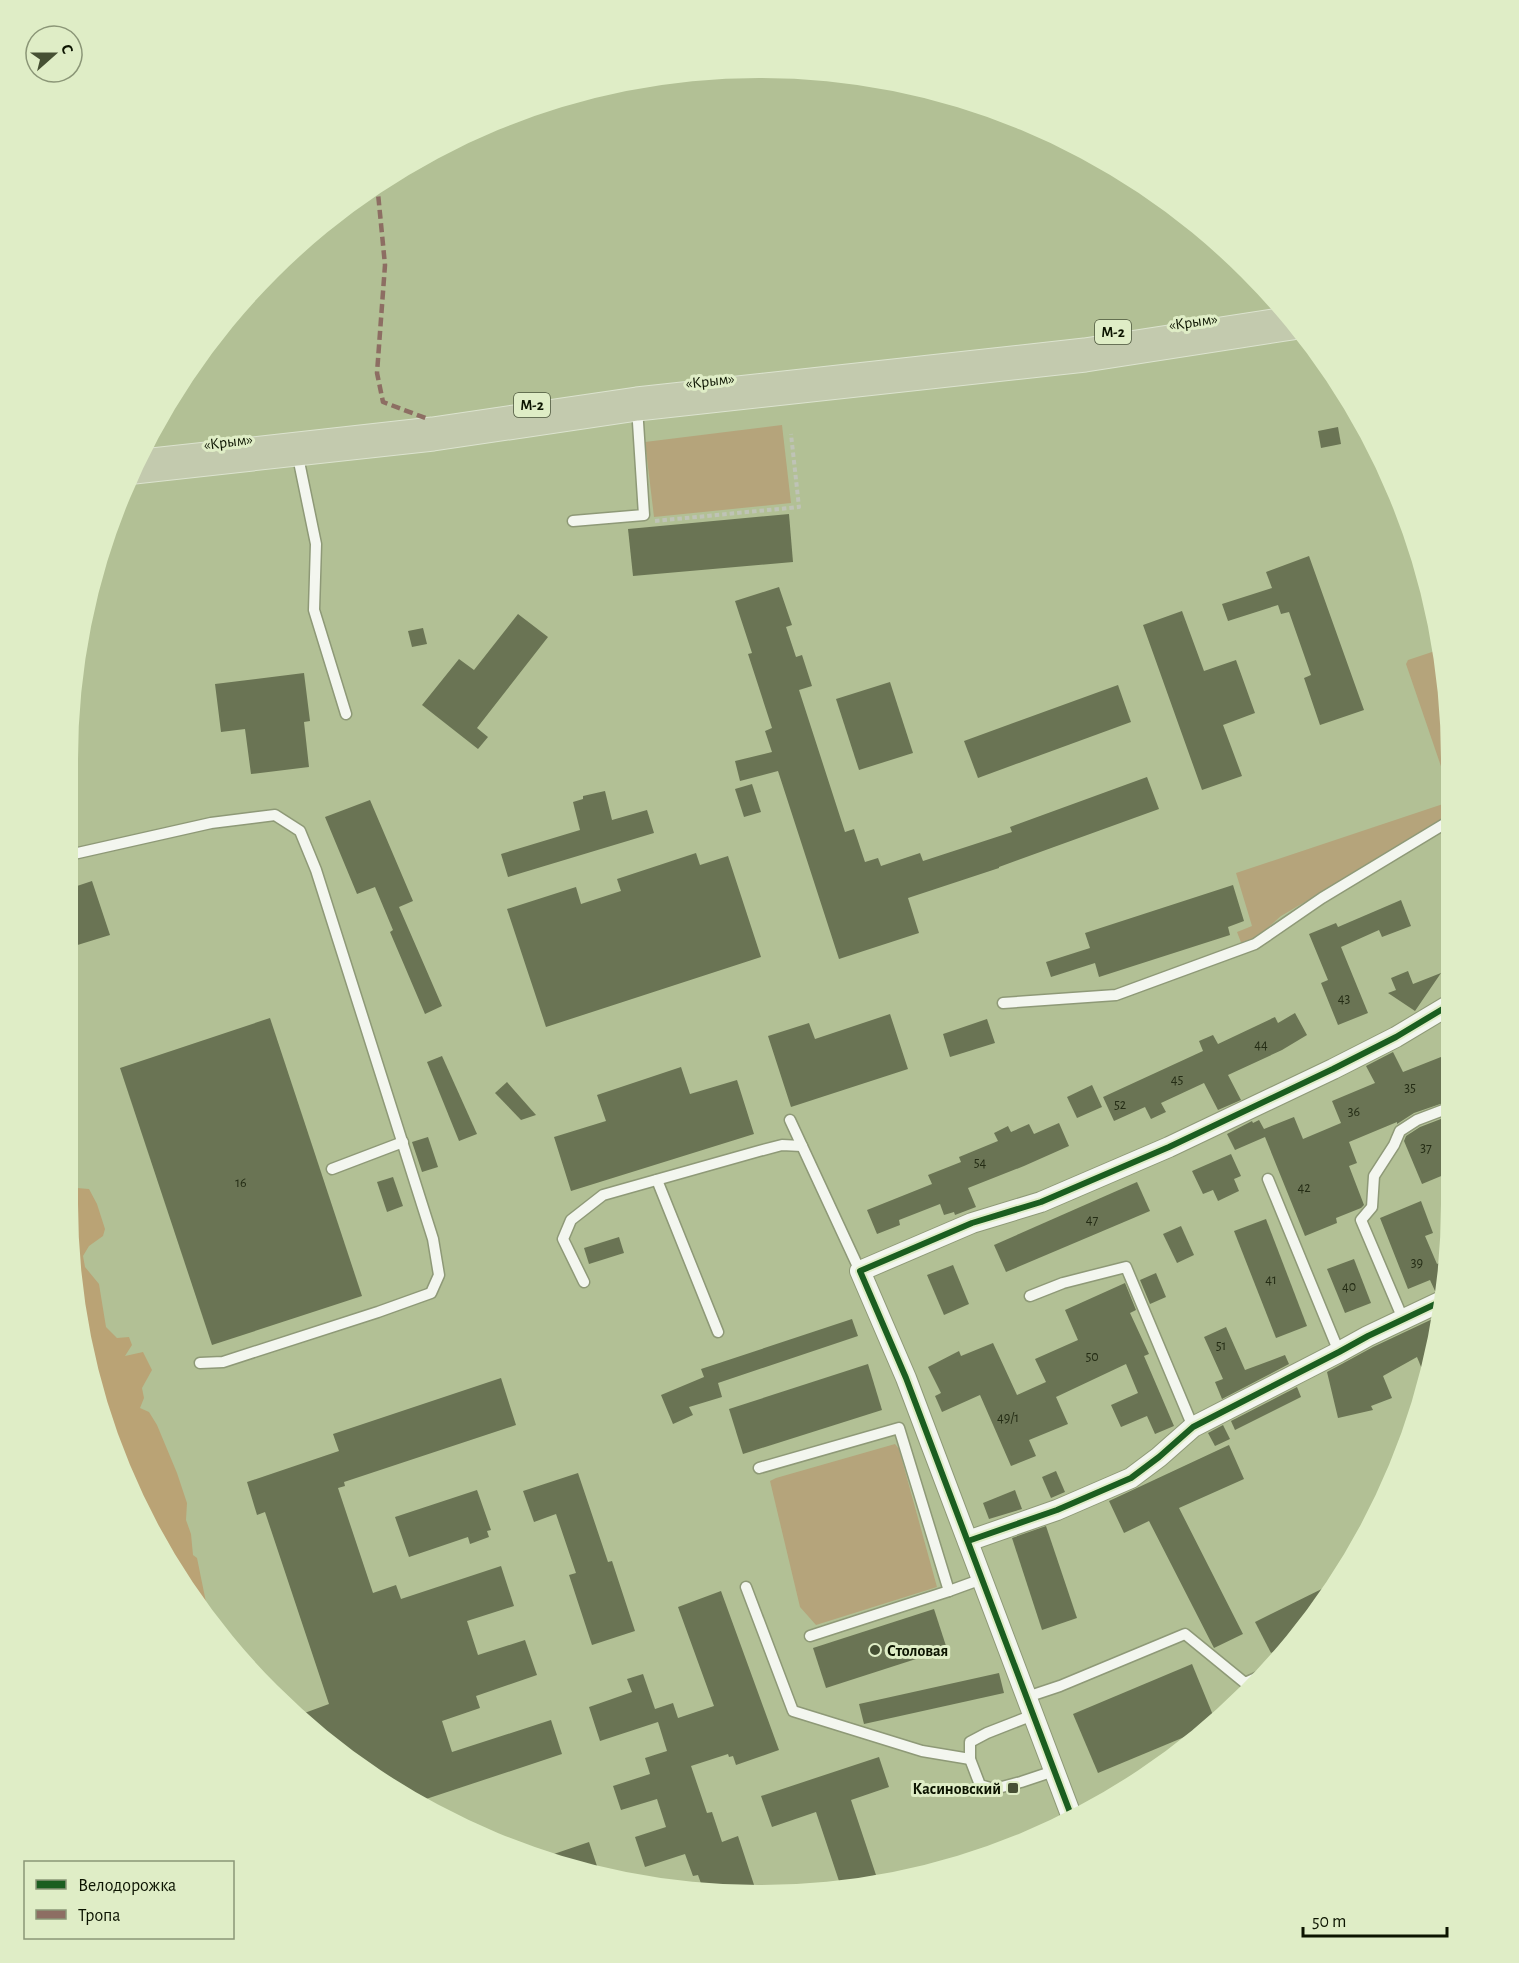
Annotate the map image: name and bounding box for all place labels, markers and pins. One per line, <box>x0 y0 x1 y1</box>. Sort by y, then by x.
marker: Столовая <box>868 1643 882 1657</box>
place label: Столовая <box>887 1643 948 1659</box>
place label: Касиновский <box>913 1781 1001 1797</box>
marker: Касиновский <box>1006 1781 1020 1795</box>

